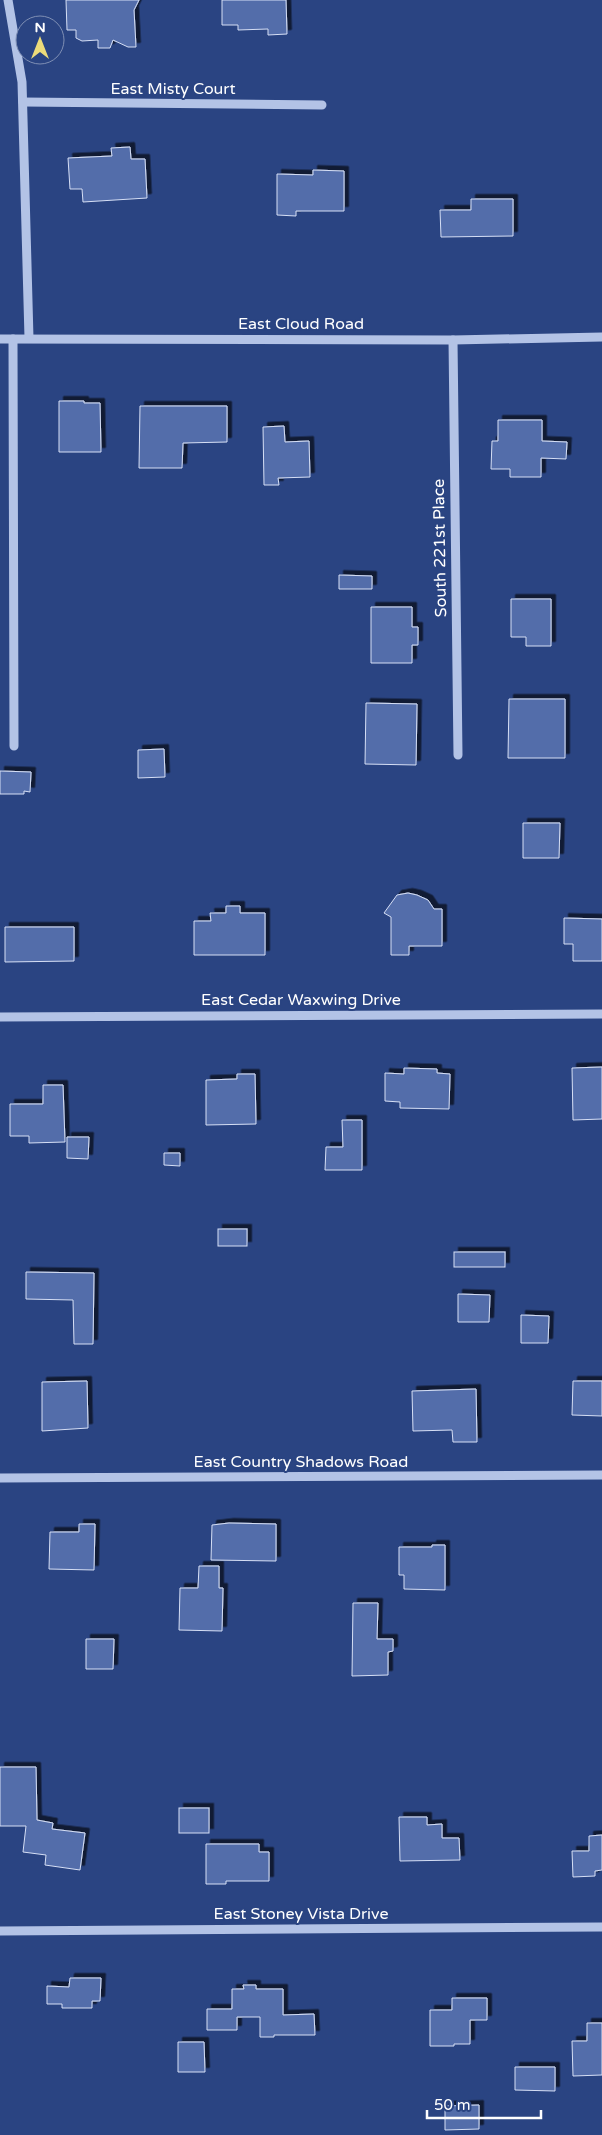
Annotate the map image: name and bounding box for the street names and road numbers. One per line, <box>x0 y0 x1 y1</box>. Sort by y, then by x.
street label: East Misty Court <box>110 79 236 99</box>
street label: East Cloud Road <box>238 314 364 334</box>
street label: South 221st Place <box>429 479 451 617</box>
street label: East Cedar Waxwing Drive <box>201 990 401 1010</box>
street label: East Country Shadows Road <box>194 1452 408 1472</box>
street label: East Stoney Vista Drive <box>214 1904 388 1924</box>

